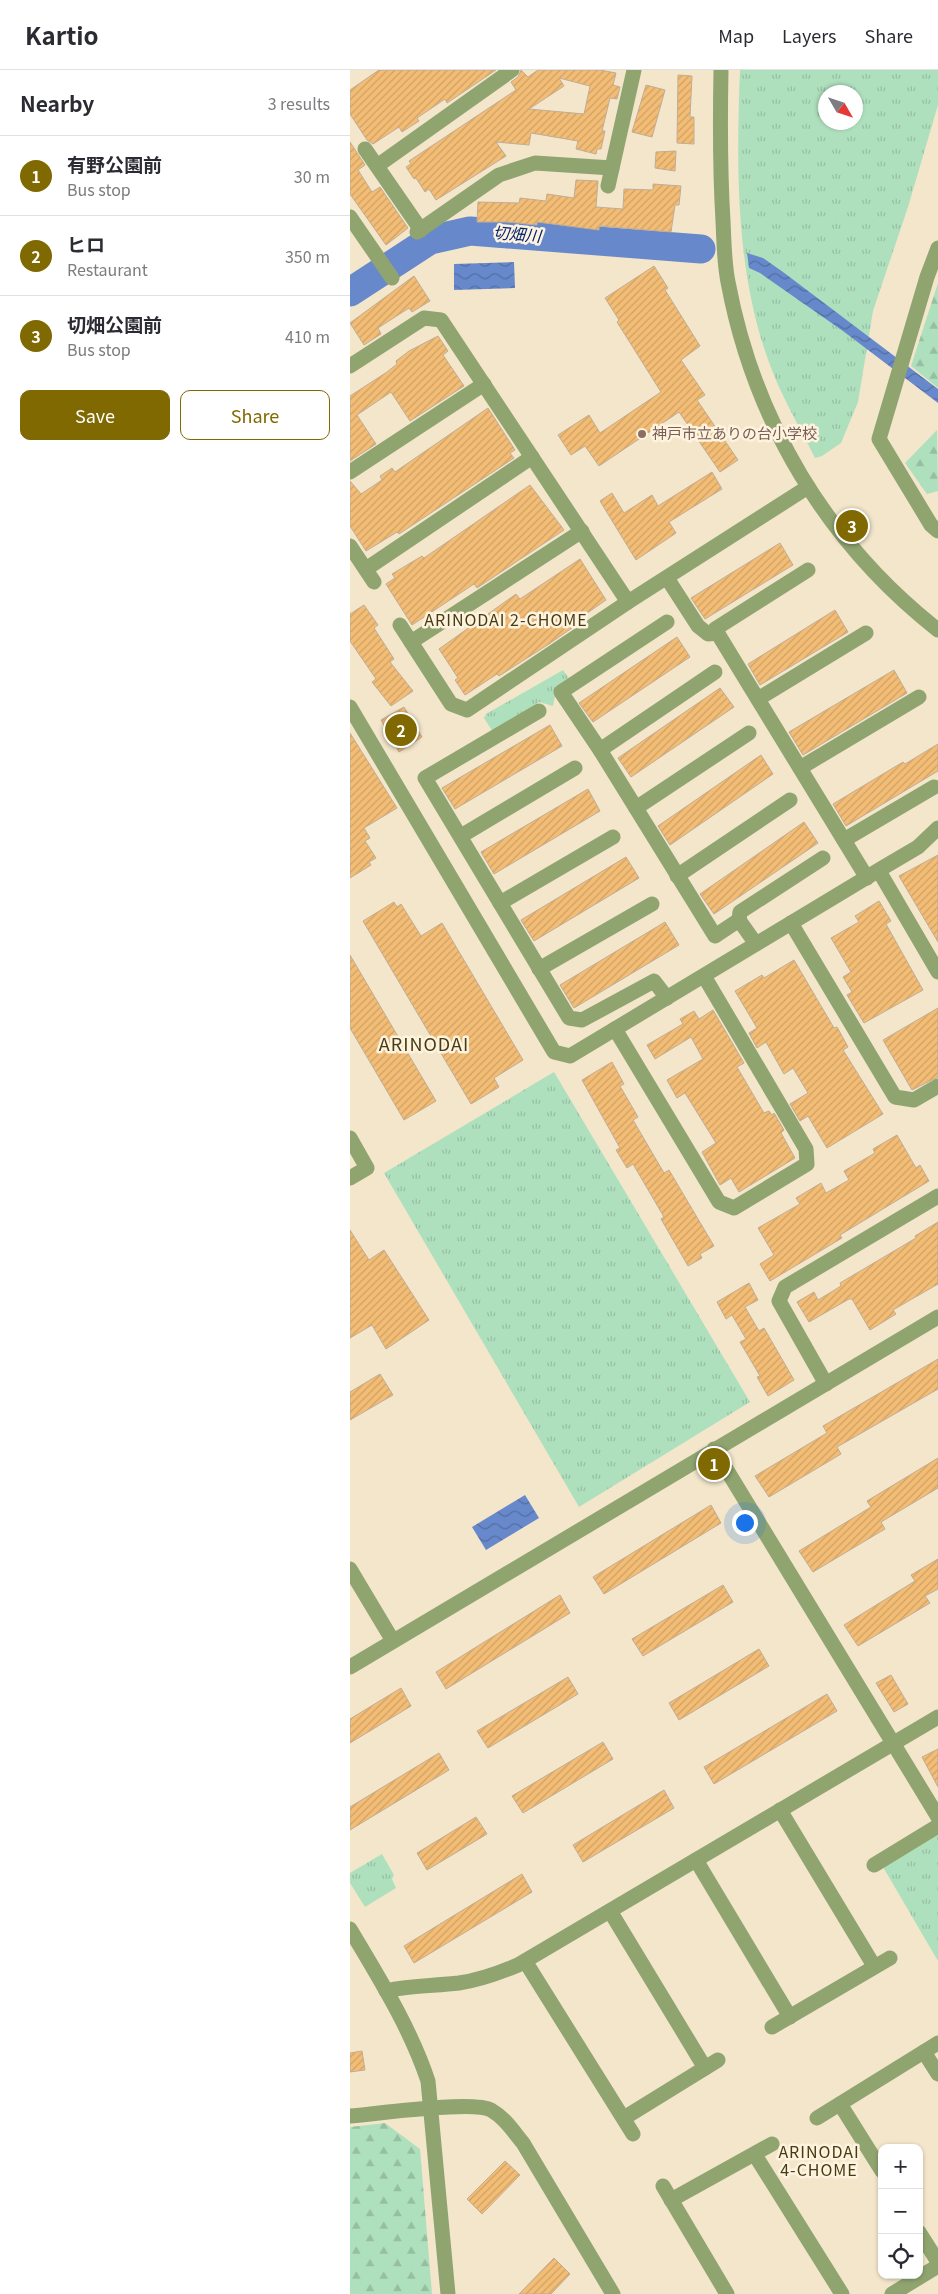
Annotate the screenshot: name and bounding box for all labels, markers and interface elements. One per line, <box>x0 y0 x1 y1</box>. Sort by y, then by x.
text: Kartio <box>25 17 99 52</box>
text: Map <box>718 22 754 48</box>
text: Layers <box>782 22 837 48</box>
text: Share <box>865 22 913 48</box>
north arrow <box>818 85 863 130</box>
text: Nearby <box>20 88 94 118</box>
text: 3 results <box>268 91 330 115</box>
text: 有野公園前 <box>67 150 162 177</box>
text: 1 <box>31 164 41 188</box>
text: 30 m <box>294 164 330 188</box>
text: Bus stop <box>67 177 131 201</box>
water label: 切畑川 <box>492 219 544 247</box>
text: ヒロ <box>67 230 105 257</box>
text: 2 <box>31 244 41 268</box>
text: 350 m <box>285 244 330 268</box>
text: Restaurant <box>67 257 148 281</box>
text: 切畑公園前 <box>67 310 162 337</box>
text: 3 <box>31 324 41 348</box>
text: 410 m <box>285 324 330 348</box>
text: Bus stop <box>67 337 131 361</box>
button: Save <box>20 390 170 440</box>
button: Share <box>180 390 330 440</box>
place label: 神戸市立ありの台小学校 <box>652 422 817 443</box>
marker: 神戸市立ありの台小学校 <box>636 428 648 440</box>
pin: 3 <box>836 507 868 545</box>
district label: ARINODAI 2-CHOME <box>424 607 588 631</box>
pin: 2 <box>385 711 417 749</box>
district label: ARINODAI <box>379 1030 469 1056</box>
pin: 1 <box>698 1445 730 1483</box>
your location <box>732 1510 758 1536</box>
district label: ARINODAI 4-CHOME <box>778 2139 860 2181</box>
map controls <box>878 2144 923 2279</box>
button: + <box>878 2144 923 2189</box>
button: − <box>878 2189 923 2234</box>
button: locate <box>878 2234 923 2279</box>

